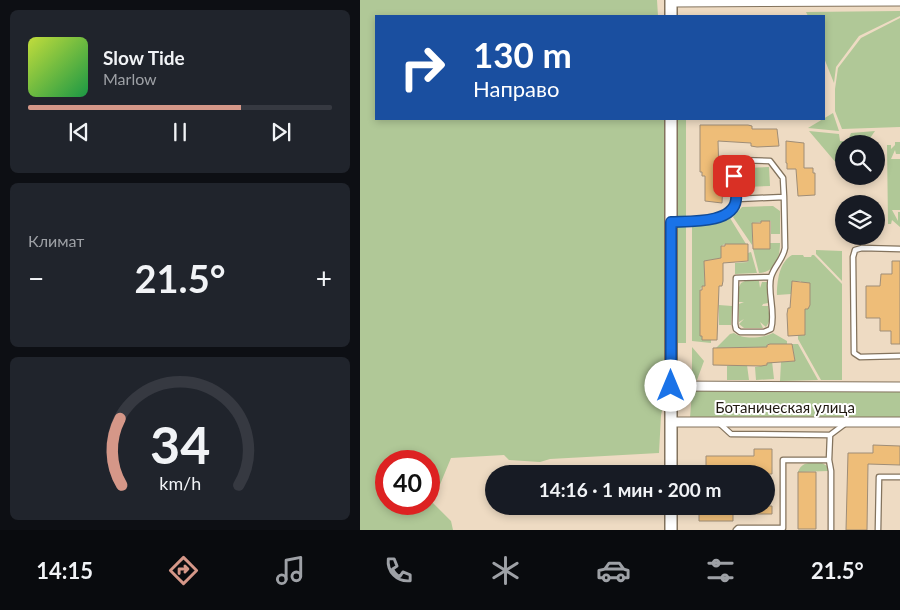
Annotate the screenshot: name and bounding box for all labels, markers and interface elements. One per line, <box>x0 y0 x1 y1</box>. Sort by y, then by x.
text: 130 m <box>473 33 572 75</box>
icon: right <box>390 35 455 100</box>
text: Slow Tide <box>103 46 185 69</box>
text: Marlow <box>103 69 157 88</box>
text: Направо <box>473 75 559 102</box>
icon: previous <box>65 118 93 146</box>
icon: pause <box>166 118 194 146</box>
icon: next <box>267 118 295 146</box>
map controls <box>835 135 885 245</box>
button: search <box>835 135 885 185</box>
pin <box>713 155 755 197</box>
icon: arrive <box>720 162 748 190</box>
button: layers <box>835 195 885 245</box>
text: Климат <box>28 231 84 250</box>
text: 21.5° <box>135 255 225 301</box>
text: − <box>28 261 44 295</box>
text: + <box>316 261 332 295</box>
position arrow <box>644 359 696 411</box>
street label: Ботаническая улица <box>715 398 855 416</box>
text: 34 <box>150 413 210 475</box>
speed limit sign: 40 <box>375 450 440 515</box>
text: km/h <box>159 472 201 494</box>
text: 14:16 · 1 мин · 200 m <box>539 478 721 501</box>
icon: directions <box>166 553 201 588</box>
icon: music <box>273 553 308 588</box>
icon: phone <box>381 553 416 588</box>
icon: climate <box>488 553 523 588</box>
icon: car <box>596 553 631 588</box>
icon: filters <box>703 553 738 588</box>
text: 14:15 <box>36 557 93 584</box>
text: 21.5° <box>811 557 864 584</box>

